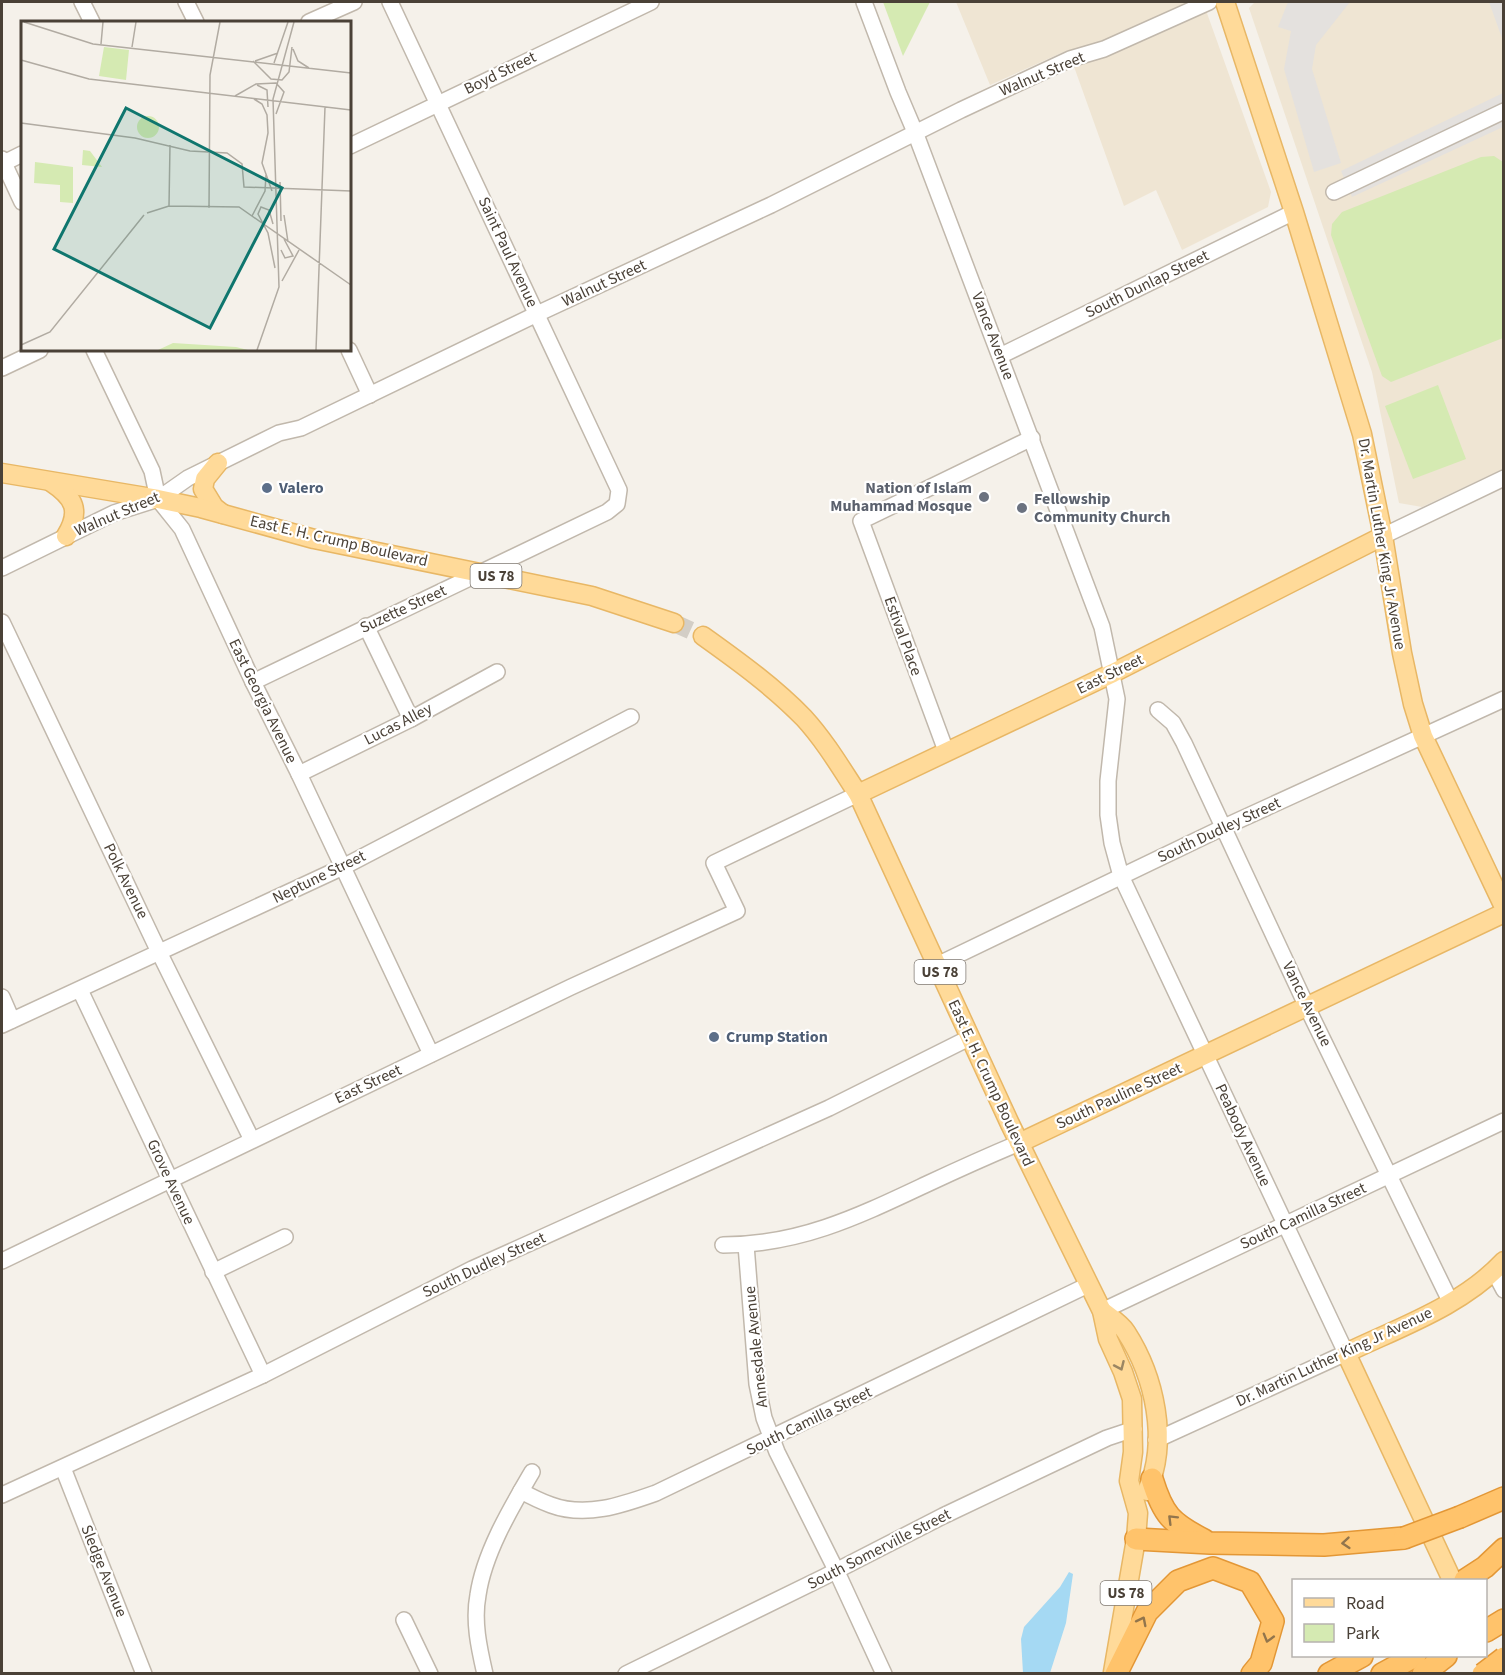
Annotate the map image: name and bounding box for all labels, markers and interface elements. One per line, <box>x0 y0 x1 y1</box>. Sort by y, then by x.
inset map <box>21 21 351 351</box>
street label: Boyd Street <box>460 46 540 100</box>
street label: Walnut Street <box>996 46 1089 102</box>
street label: Saint Paul Avenue <box>473 193 543 311</box>
street label: South Dunlap Street <box>1082 244 1213 323</box>
street label: Walnut Street <box>558 254 650 312</box>
street label: Vance Avenue <box>966 289 1020 383</box>
street label: Dr. Martin Luther King Jr Avenue <box>1353 437 1411 651</box>
place label: Valero <box>278 477 324 499</box>
place label: Nation of Islam Muhammad Mosque <box>830 477 972 517</box>
marker: Valero <box>260 481 274 495</box>
street label: Walnut Street <box>71 486 164 542</box>
place label: Fellowship Community Church <box>1034 488 1170 528</box>
marker: Nation of Islam Muhammad Mosque <box>977 490 991 504</box>
marker: Fellowship Community Church <box>1015 501 1029 515</box>
street label: East E. H. Crump Boulevard <box>248 510 430 572</box>
road number: US 78 <box>470 564 522 588</box>
street label: Suzette Street <box>356 579 450 639</box>
street label: Estival Place <box>879 593 928 679</box>
street label: East Georgia Avenue <box>223 635 303 767</box>
street label: East Street <box>1073 648 1148 700</box>
street label: Lucas Alley <box>360 697 436 751</box>
street label: South Dudley Street <box>1154 792 1285 868</box>
street label: Polk Avenue <box>98 839 154 923</box>
street label: Neptune Street <box>269 845 370 909</box>
street label: Vance Avenue <box>1277 958 1337 1050</box>
road number: US 78 <box>914 960 966 984</box>
street label: East E. H. Crump Boulevard <box>943 996 1039 1170</box>
place label: Crump Station <box>726 1026 828 1048</box>
marker: Crump Station <box>707 1030 721 1044</box>
street label: South Pauline Street <box>1053 1057 1186 1135</box>
street label: East Street <box>331 1059 406 1109</box>
street label: Peabody Avenue <box>1210 1080 1276 1190</box>
street label: Grove Avenue <box>142 1136 200 1228</box>
street label: South Camilla Street <box>1236 1177 1370 1255</box>
street label: South Dudley Street <box>419 1227 550 1303</box>
street label: Annesdale Avenue <box>739 1285 773 1409</box>
street label: Dr. Martin Luther King Jr Avenue <box>1232 1302 1436 1412</box>
one-way arrow <box>1113 1360 1125 1371</box>
street label: South Camilla Street <box>743 1381 876 1461</box>
street label: South Somerville Street <box>803 1503 955 1595</box>
one-way arrow <box>1168 1515 1179 1525</box>
street label: Sledge Avenue <box>75 1522 133 1620</box>
one-way arrow <box>1342 1536 1351 1549</box>
legend <box>1292 1579 1487 1657</box>
road number: US 78 <box>1100 1581 1152 1605</box>
text: Road <box>1346 1591 1385 1616</box>
one-way arrow <box>1135 1617 1147 1628</box>
text: Park <box>1346 1621 1380 1646</box>
one-way arrow <box>1263 1632 1275 1643</box>

